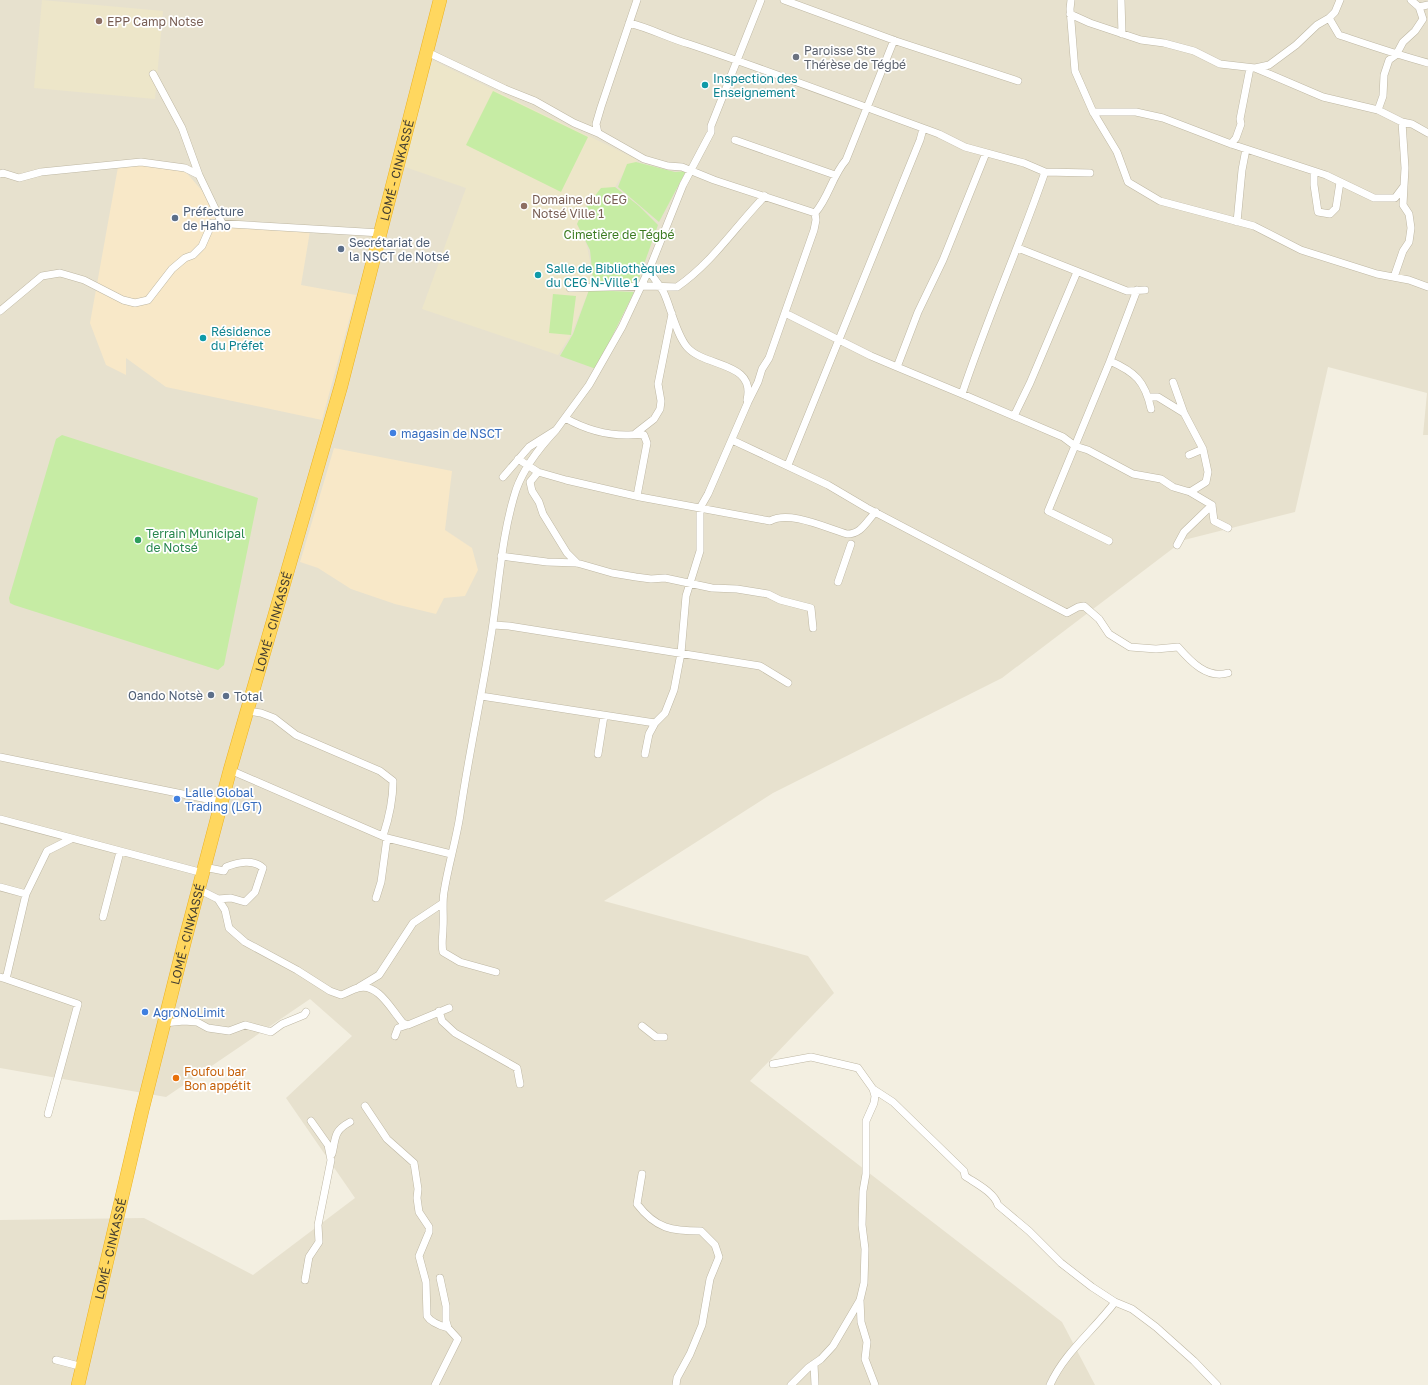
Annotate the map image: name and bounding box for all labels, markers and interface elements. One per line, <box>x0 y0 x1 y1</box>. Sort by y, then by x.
place label: EPP Camp Notse <box>107 14 203 29</box>
marker: EPP Camp Notse <box>94 16 104 26</box>
place label: Paroisse Ste Thérèse de Tégbé <box>804 43 906 72</box>
marker: Paroisse Ste Thérèse de Tégbé <box>791 52 801 62</box>
place label: Inspection des Enseignement <box>713 71 798 100</box>
marker: Inspection des Enseignement <box>700 80 710 90</box>
street label: LOMÉ - CINKASSÉ <box>376 118 416 222</box>
place label: Domaine du CEG Notsé Ville 1 <box>532 192 627 221</box>
marker: Domaine du CEG Notsé Ville 1 <box>519 201 529 211</box>
place label: Préfecture de Haho <box>183 204 244 233</box>
marker: Préfecture de Haho <box>170 213 180 223</box>
park label: Cimetière de Tégbé <box>564 227 674 242</box>
place label: Secrétariat de la NSCT de Notsé <box>349 235 450 264</box>
marker: Secrétariat de la NSCT de Notsé <box>336 244 346 254</box>
place label: Salle de Bibliothèques du CEG N-Ville 1 <box>546 261 675 290</box>
marker: Salle de Bibliothèques du CEG N-Ville 1 <box>533 270 543 280</box>
place label: Résidence du Préfet <box>211 324 271 353</box>
marker: Résidence du Préfet <box>198 333 208 343</box>
place label: magasin de NSCT <box>401 426 503 441</box>
marker: magasin de NSCT <box>388 428 398 438</box>
place label: Terrain Municipal de Notsé <box>146 526 245 555</box>
marker: Terrain Municipal de Notsé <box>133 535 143 545</box>
street label: LOMÉ - CINKASSÉ <box>251 570 294 674</box>
place label: Oando Notsè <box>128 688 203 703</box>
place label: Total <box>234 689 263 704</box>
marker: Oando Notsè <box>206 690 216 700</box>
marker: Total <box>221 691 231 701</box>
place label: Lalle Global Trading (LGT) <box>185 785 262 814</box>
marker: Lalle Global Trading (LGT) <box>172 794 182 804</box>
street label: LOMÉ - CINKASSÉ <box>167 882 207 986</box>
place label: AgroNoLimit <box>153 1005 225 1020</box>
marker: AgroNoLimit <box>140 1007 150 1017</box>
place label: Foufou bar Bon appétit <box>184 1064 251 1093</box>
marker: Foufou bar Bon appétit <box>171 1073 181 1083</box>
street label: LOMÉ - CINKASSÉ <box>91 1196 129 1301</box>

